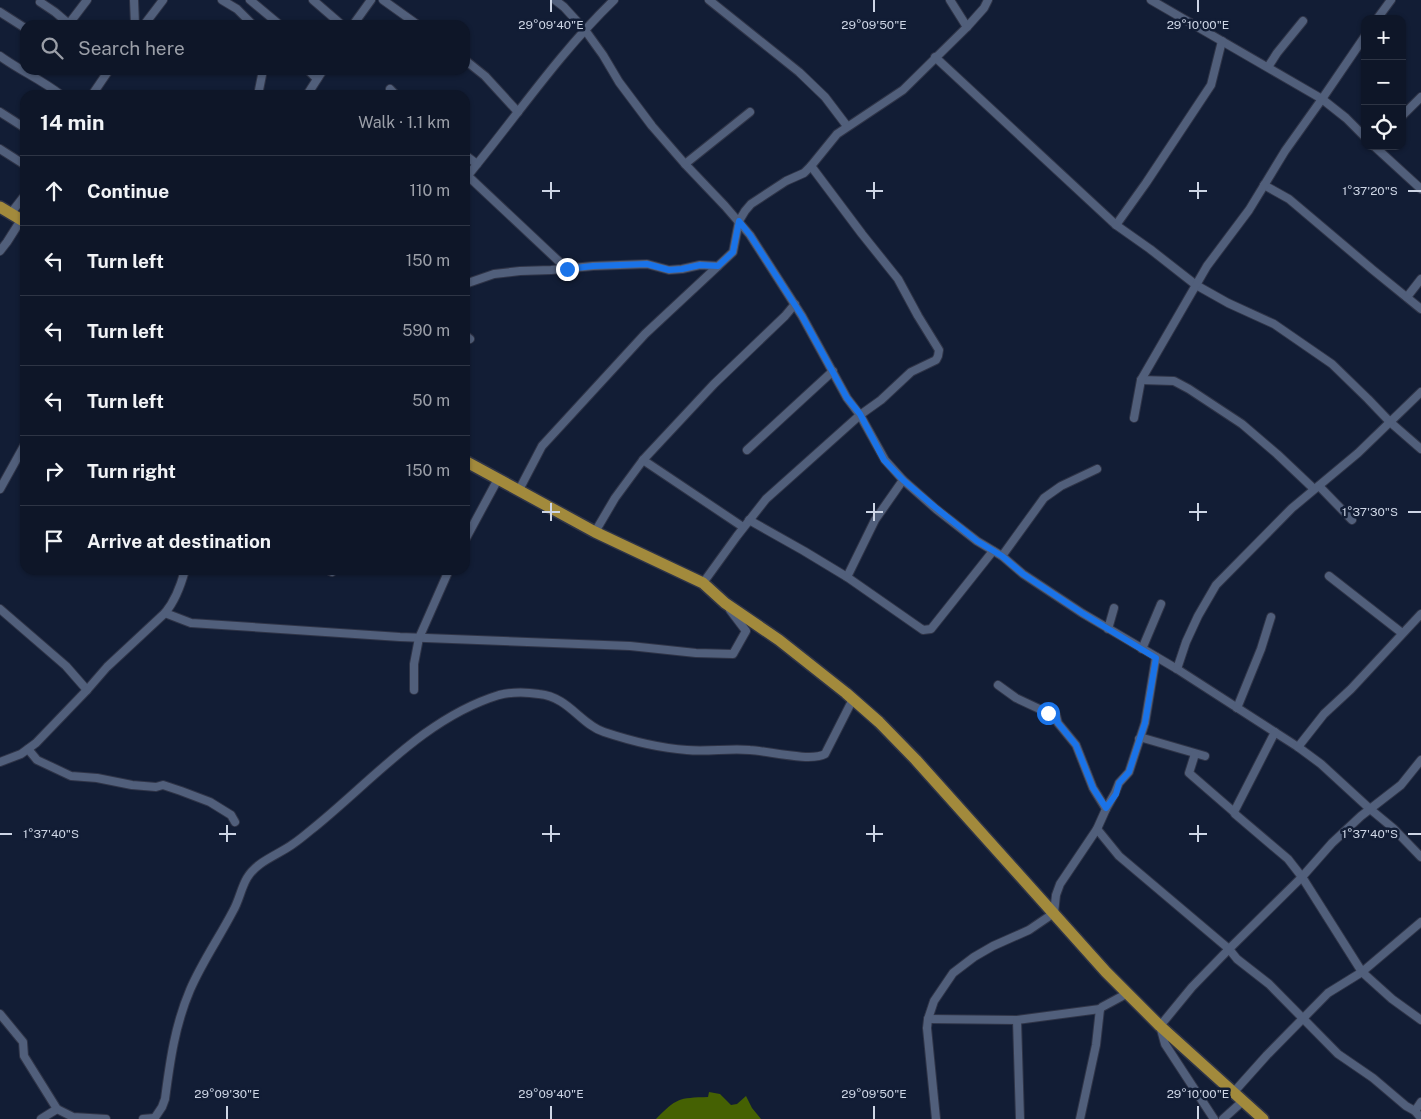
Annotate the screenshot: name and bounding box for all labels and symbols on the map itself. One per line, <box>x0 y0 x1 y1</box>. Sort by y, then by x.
text: 29°09'40"E <box>518 18 584 32</box>
text: 29°09'50"E <box>841 18 907 32</box>
text: 29°10'00"E <box>1167 18 1229 32</box>
text: 1°37'20"S <box>1342 184 1398 198</box>
route end <box>556 258 579 281</box>
text: 1°37'30"S <box>1342 505 1398 519</box>
route start <box>1037 702 1060 725</box>
text: 1°37'40"S <box>23 827 79 841</box>
text: 1°37'40"S <box>1342 827 1398 841</box>
text: 29°09'30"E <box>194 1087 260 1101</box>
text: 29°09'40"E <box>518 1087 584 1101</box>
text: 29°09'50"E <box>841 1087 907 1101</box>
text: 29°10'00"E <box>1167 1087 1229 1101</box>

